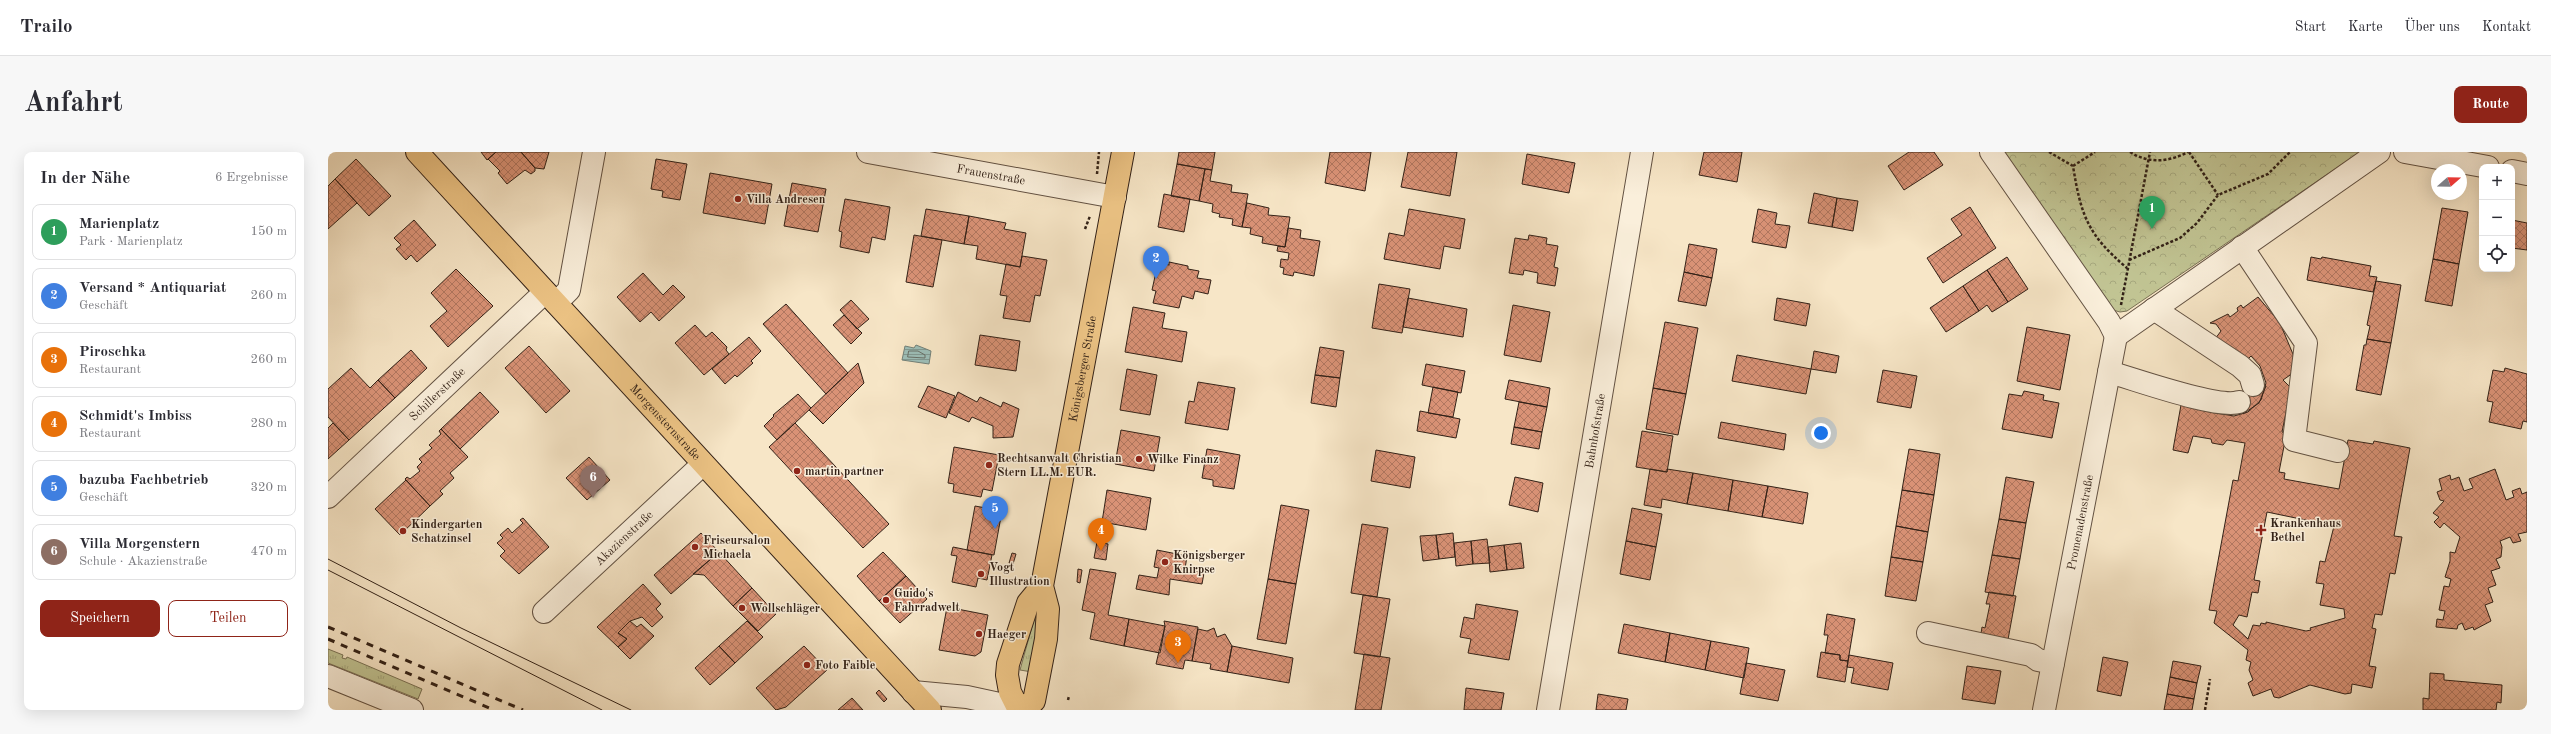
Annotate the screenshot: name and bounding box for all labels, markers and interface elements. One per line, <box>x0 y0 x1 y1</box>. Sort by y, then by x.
text: Trailo <box>20 18 73 37</box>
text: Start <box>2295 20 2326 34</box>
text: Karte <box>2348 20 2383 34</box>
text: Über uns <box>2405 20 2460 34</box>
text: Kontakt <box>2482 20 2531 34</box>
button: Route <box>2454 86 2527 123</box>
text: Anfahrt <box>24 90 123 118</box>
street label: Frauenstraße <box>956 163 1027 188</box>
north arrow <box>2431 164 2467 200</box>
map controls <box>2479 164 2515 272</box>
button: + <box>2479 164 2515 200</box>
text: In der Nähe <box>40 170 130 187</box>
text: 6 Ergebnisse <box>215 171 288 184</box>
marker: Villa Andresen <box>733 194 743 204</box>
place label: Villa Andresen <box>746 194 826 206</box>
pin: 1 <box>2139 196 2165 229</box>
button: − <box>2479 200 2515 236</box>
text: Marienplatz <box>79 217 159 232</box>
text: 1 <box>50 225 58 238</box>
text: 150 m <box>250 225 287 238</box>
text: Park · Marienplatz <box>79 235 183 248</box>
button: locate <box>2479 236 2515 272</box>
pin: 2 <box>1143 246 1169 279</box>
text: Versand * Antiquariat <box>79 281 226 296</box>
text: 2 <box>50 289 58 302</box>
text: 260 m <box>250 289 287 302</box>
text: Geschäft <box>79 299 128 312</box>
street label: Königsberger Straße <box>1068 314 1099 423</box>
text: Piroschka <box>79 345 146 360</box>
text: 3 <box>50 353 58 366</box>
text: 260 m <box>250 353 287 366</box>
text: Restaurant <box>79 363 141 376</box>
street label: Schillerstraße <box>408 365 468 424</box>
street label: Morgensternstraße <box>627 383 703 463</box>
street label: Bahnhofstraße <box>1584 392 1608 469</box>
text: Schmidt's Imbiss <box>79 409 192 424</box>
text: 4 <box>50 417 58 430</box>
text: 280 m <box>250 417 287 430</box>
your location <box>1811 423 1831 443</box>
text: Restaurant <box>79 427 141 440</box>
place label: Rechtsanwalt Christian Stern LL.M. EUR. <box>997 453 1122 479</box>
marker: Wilke Finanz <box>1134 454 1144 464</box>
place label: Wilke Finanz <box>1147 454 1219 466</box>
marker: Rechtsanwalt Christian Stern LL.M. EUR. <box>984 460 994 470</box>
pin: 6 <box>580 465 606 498</box>
marker: martin partner <box>792 466 802 476</box>
place label: martin partner <box>805 466 884 478</box>
text: bazuba Fachbetrieb <box>79 473 208 488</box>
street label: Promenadenstraße <box>2066 473 2096 571</box>
text: 5 <box>50 481 58 494</box>
text: 320 m <box>250 481 287 494</box>
text: Geschäft <box>79 491 128 504</box>
pin: 5 <box>982 496 1008 529</box>
street label: Akazienstraße <box>593 509 656 568</box>
pin: 4 <box>1088 518 1114 551</box>
place label: Krankenhaus Bethel <box>2270 518 2341 544</box>
place label: Kindergarten Schatzinsel <box>411 519 483 545</box>
marker: Krankenhaus Bethel <box>2255 524 2267 536</box>
marker: Kindergarten Schatzinsel <box>398 526 408 536</box>
place label: Friseursalon Michaela <box>703 535 770 561</box>
text: Villa Morgenstern <box>79 537 200 552</box>
marker: Friseursalon Michaela <box>690 542 700 552</box>
text: 6 <box>50 545 58 558</box>
text: 470 m <box>250 545 287 558</box>
place label: Königsberger Knirpse <box>1173 550 1245 576</box>
text: Schule · Akazienstraße <box>79 555 207 568</box>
marker: Königsberger Knirpse <box>1160 557 1170 567</box>
place label: Vogt Illustration <box>989 562 1050 588</box>
marker: Vogt Illustration <box>976 569 986 579</box>
place label: Guido's Fahrradwelt <box>894 588 960 614</box>
marker: Guido's Fahrradwelt <box>881 595 891 605</box>
button: Speichern <box>40 600 160 637</box>
button: Teilen <box>168 600 288 637</box>
marker: Wollschläger <box>737 603 747 613</box>
place label: Wollschläger <box>750 603 820 615</box>
marker: Haeger <box>974 629 984 639</box>
place label: Haeger <box>987 629 1026 641</box>
pin: 3 <box>1165 630 1191 663</box>
marker: Foto Faible <box>802 660 812 670</box>
place label: Foto Faible <box>815 660 876 672</box>

